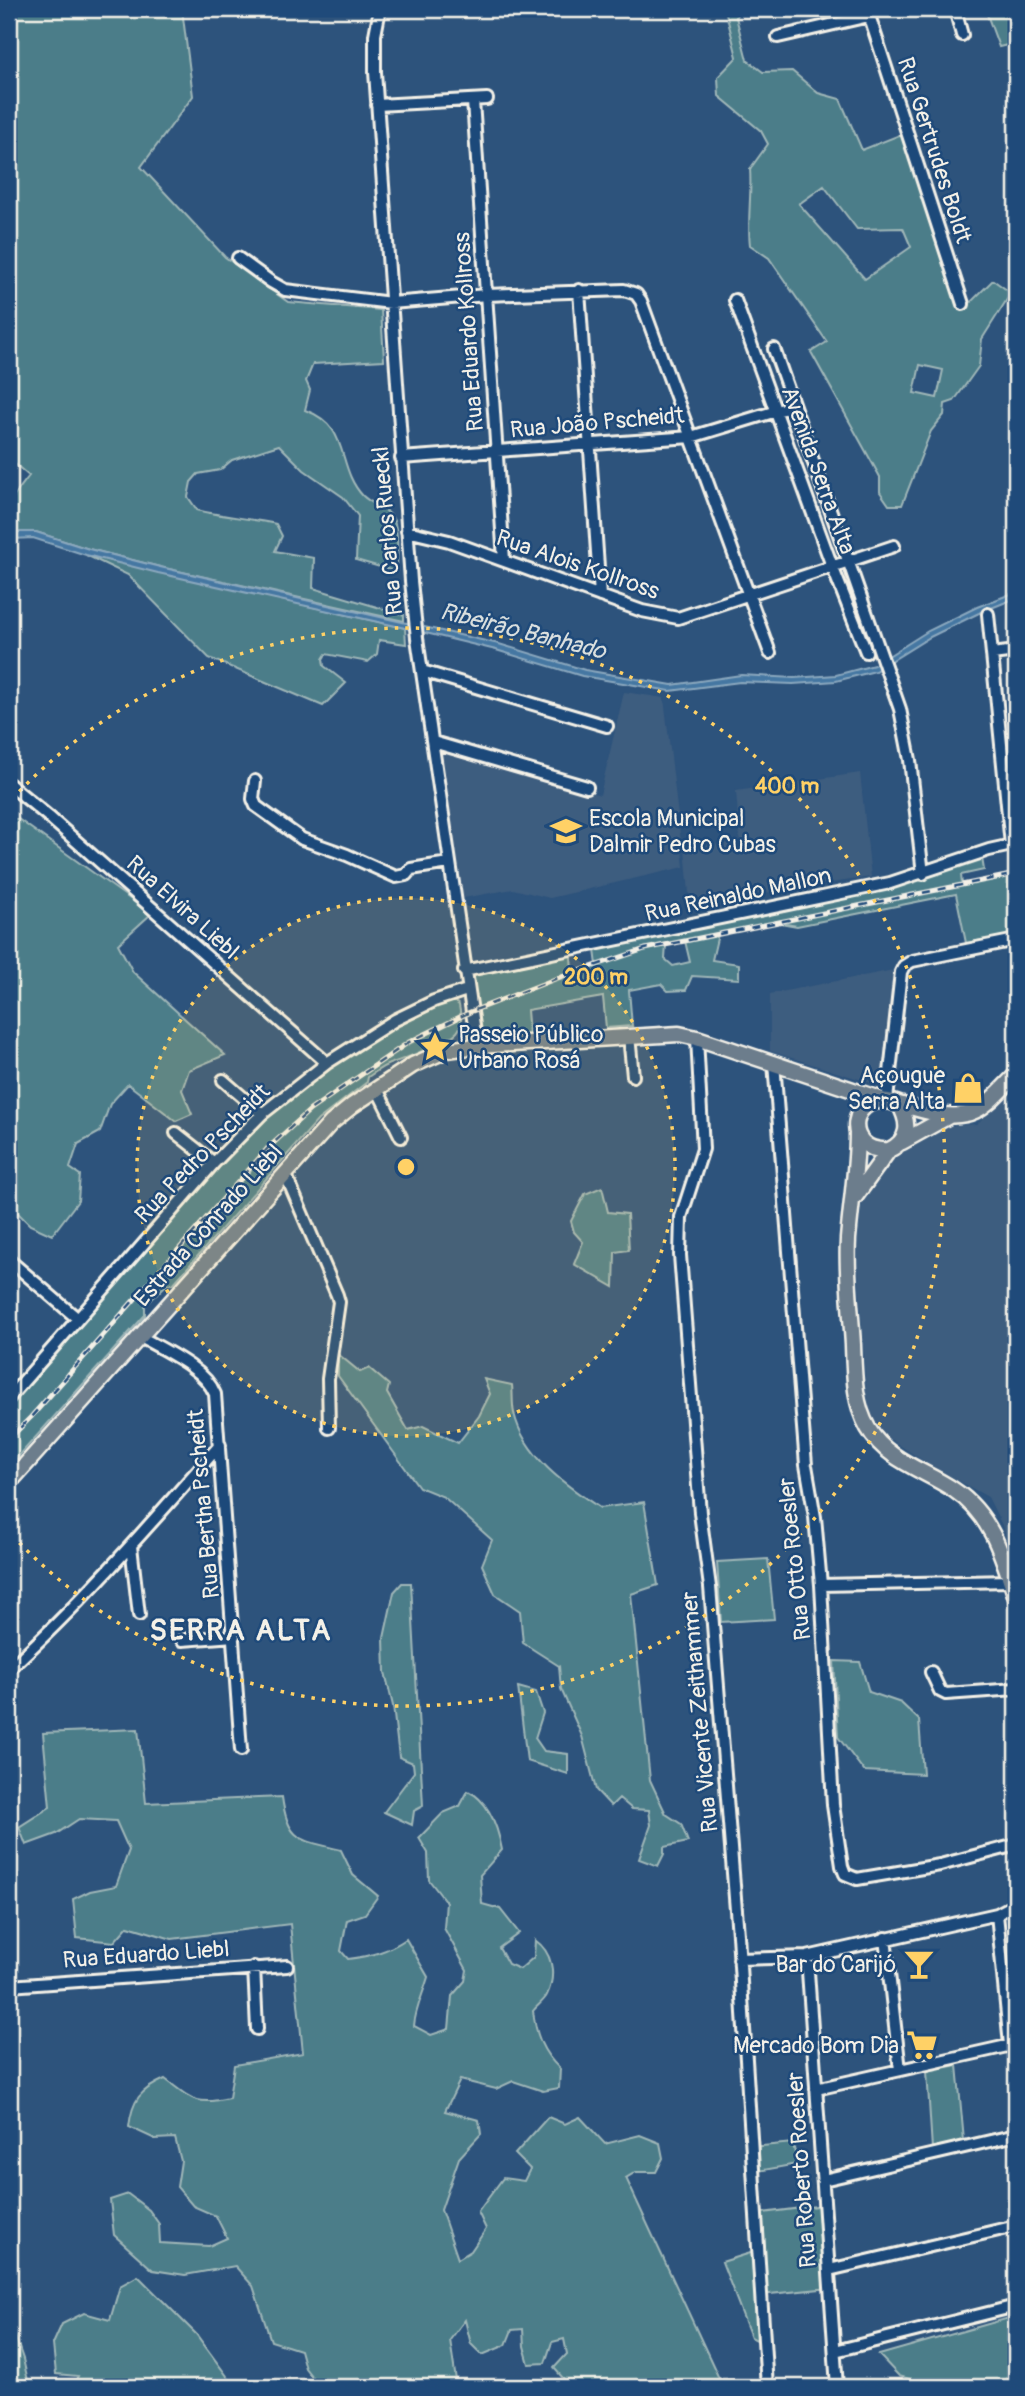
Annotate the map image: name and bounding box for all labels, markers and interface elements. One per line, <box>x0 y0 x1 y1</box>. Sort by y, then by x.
street label: Rua Gertrudes Boldt <box>891 53 979 248</box>
street label: Rua Eduardo Kollross <box>447 231 490 433</box>
street label: Avenida Serra Alta <box>775 382 862 558</box>
street label: Rua João Pscheidt <box>509 400 686 445</box>
street label: Rua Carlos Rueckl <box>366 445 409 617</box>
street label: Rua Alois Kollross <box>492 523 663 606</box>
water label: Ribeirão Banhado <box>437 597 611 667</box>
text: 400 m <box>755 773 819 800</box>
place label: Escola Municipal Dalmir Pedro Cubas <box>589 804 776 859</box>
school or university icon: Escola Municipal Dalmir Pedro Cubas <box>549 814 583 848</box>
street label: Rua Elvira Liebl <box>120 849 245 965</box>
street label: Rua Reinaldo Mallon <box>642 861 834 928</box>
text: 200 m <box>564 964 628 991</box>
place label: Passeio Público Urbano Rosá <box>458 1020 603 1075</box>
place icon: Passeio Público Urbano Rosá <box>418 1030 452 1064</box>
place label: Açougue Serra Alta <box>848 1061 946 1116</box>
shop icon: Açougue Serra Alta <box>951 1071 985 1105</box>
street label: Rua Pedro Pscheidt <box>129 1077 277 1229</box>
street label: Estrada Conrado Liebl <box>128 1138 289 1313</box>
centre of rings <box>394 1155 418 1179</box>
street label: Rua Bertha Pscheidt <box>181 1407 226 1600</box>
street label: Rua Otto Roesler <box>772 1476 817 1642</box>
street label: Rua Vicente Zeithammer <box>675 1590 724 1834</box>
district label: SERRA ALTA <box>149 1612 333 1649</box>
street label: Rua Eduardo Liebl <box>62 1934 230 1975</box>
bar icon: Bar do Carijó <box>902 1947 936 1981</box>
place label: Bar do Carijó <box>775 1950 896 1979</box>
supermarket icon: Mercado Bom Dia <box>905 2028 939 2062</box>
place label: Mercado Bom Dia <box>733 2031 899 2060</box>
street label: Rua Roberto Roesler <box>780 2071 823 2269</box>

